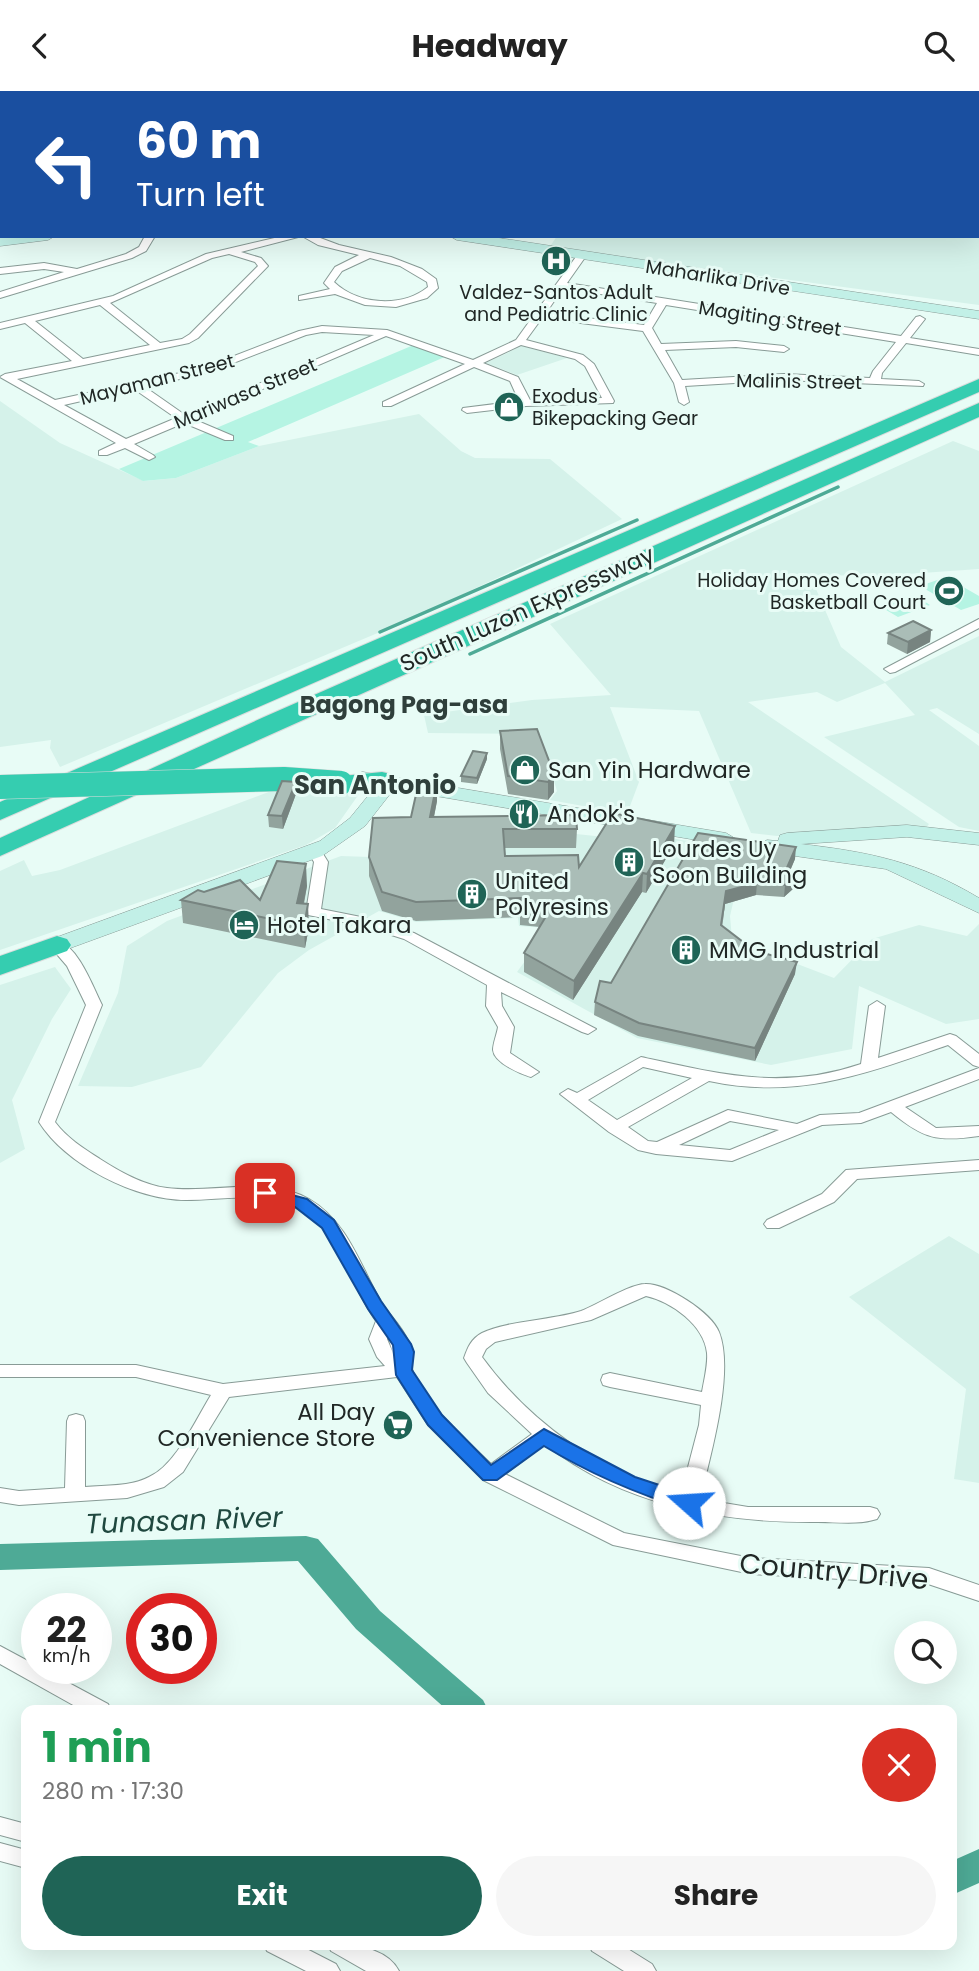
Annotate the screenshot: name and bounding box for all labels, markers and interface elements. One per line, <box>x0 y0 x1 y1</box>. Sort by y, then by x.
text: Headway <box>411 23 568 68</box>
icon: back <box>21 27 59 65</box>
icon: search <box>920 27 958 65</box>
text: 60 m <box>136 107 261 175</box>
icon: left <box>21 119 112 210</box>
text: Turn left <box>136 172 265 217</box>
hospital icon: Valdez-Santos Adult and Pediatric Clinic <box>539 244 573 278</box>
street label: Maharlika Drive <box>644 253 792 302</box>
place label: Valdez-Santos Adult and Pediatric Clinic <box>459 279 653 328</box>
street label: Magiting Street <box>697 294 843 343</box>
street label: Mayaman Street <box>77 347 237 412</box>
street label: Mariwasa Street <box>170 351 321 436</box>
street label: Malinis Street <box>736 367 862 396</box>
place label: Exodus Bikepacking Gear <box>532 383 698 432</box>
shop icon: Exodus Bikepacking Gear <box>492 390 526 424</box>
street label: South Luzon Expressway <box>395 538 659 680</box>
place label: Holiday Homes Covered Basketball Court <box>697 567 926 616</box>
sports icon: Holiday Homes Covered Basketball Court <box>932 574 966 608</box>
district label: Bagong Pag-asa <box>300 688 508 721</box>
shop icon: San Yin Hardware <box>508 753 542 787</box>
place label: San Yin Hardware <box>548 754 751 786</box>
district label: San Antonio <box>294 767 456 803</box>
restaurant icon: Andok's <box>507 797 541 831</box>
place label: Andok's <box>547 798 635 830</box>
place label: Lourdes Uy Soon Building <box>652 833 807 891</box>
building icon: Lourdes Uy Soon Building <box>612 845 646 879</box>
place label: United Polyresins <box>495 865 609 923</box>
building icon: United Polyresins <box>455 877 489 911</box>
hotel icon: Hotel Takara <box>227 908 261 942</box>
place label: Hotel Takara <box>267 909 412 941</box>
building icon: MMG Industrial <box>669 933 703 967</box>
place label: MMG Industrial <box>709 934 879 966</box>
pin <box>235 1163 295 1223</box>
icon: arrive <box>246 1174 284 1212</box>
place label: All Day Convenience Store <box>157 1396 375 1454</box>
supermarket icon: All Day Convenience Store <box>381 1408 415 1442</box>
position arrow <box>652 1466 726 1540</box>
water label: Tunasan River <box>85 1498 284 1543</box>
street label: Country Drive <box>738 1544 930 1599</box>
speed limit sign: 30 <box>126 1593 217 1684</box>
text: 22 <box>47 1605 86 1654</box>
map controls <box>894 1621 957 1684</box>
button: search <box>894 1621 957 1684</box>
text: km/h <box>43 1643 90 1668</box>
text: 1 min <box>42 1718 152 1777</box>
button: close <box>862 1728 936 1802</box>
text: 280 m · 17:30 <box>42 1775 184 1807</box>
button: Exit <box>42 1856 482 1936</box>
button: Share <box>496 1856 936 1936</box>

